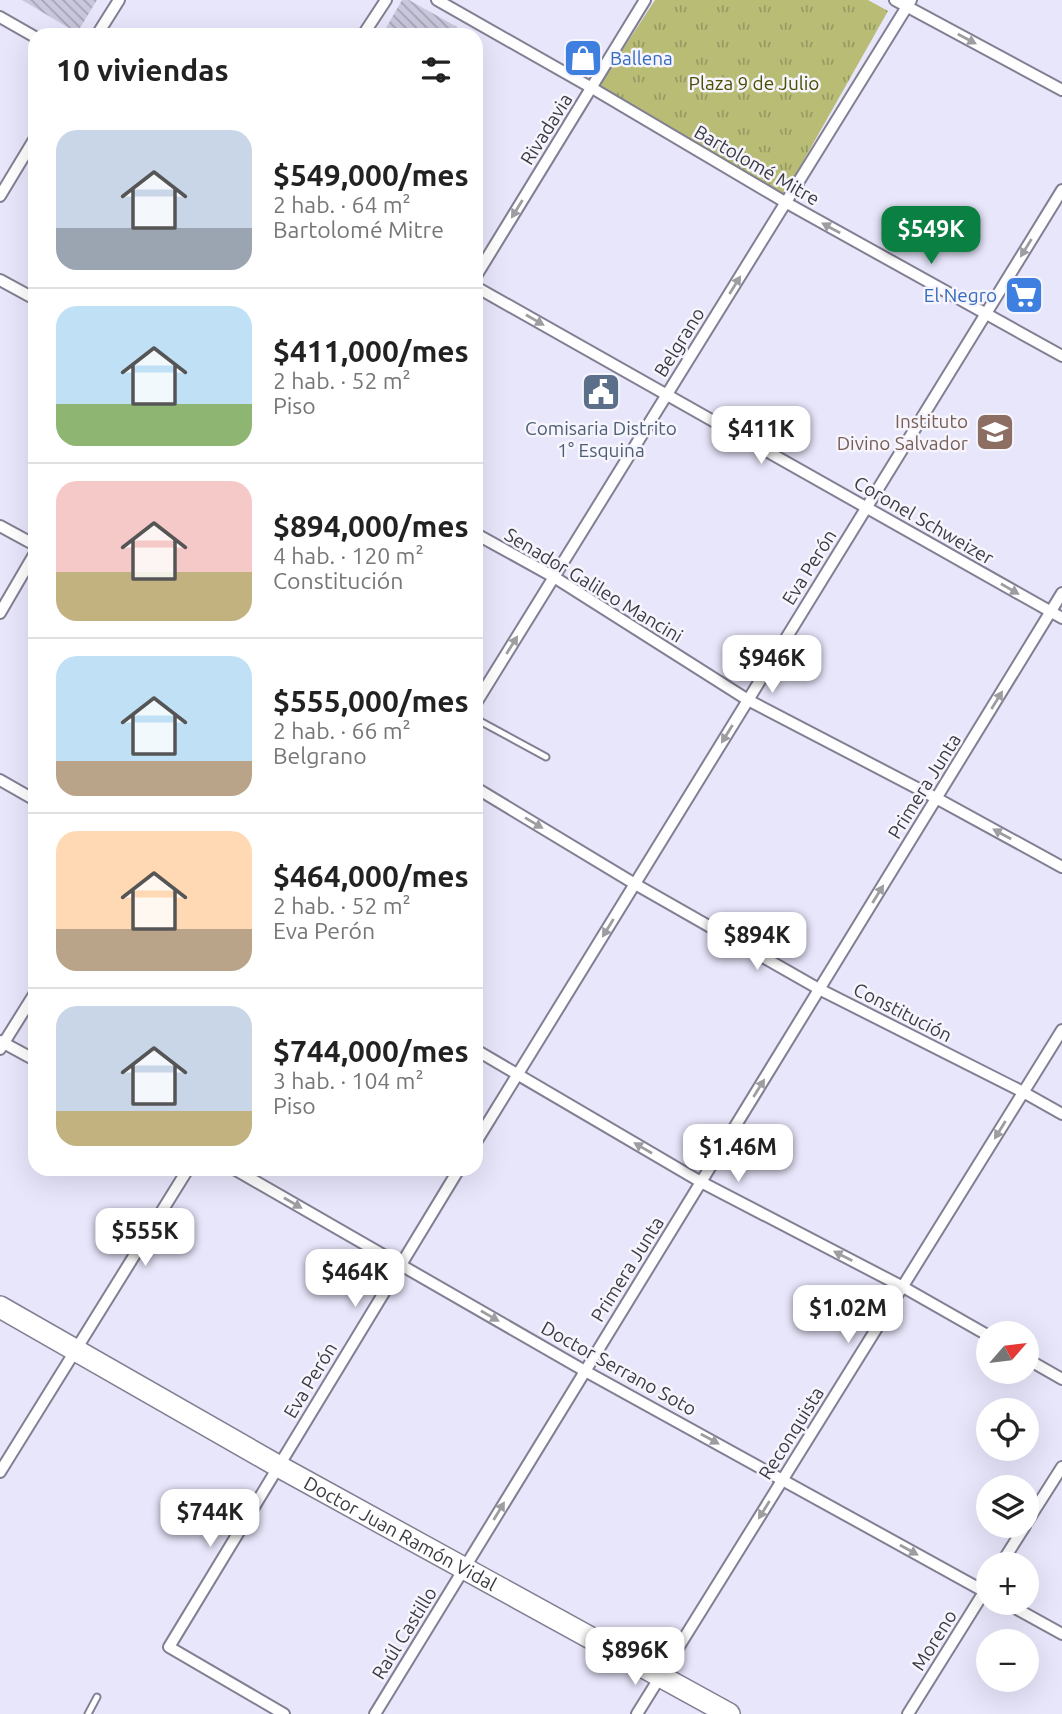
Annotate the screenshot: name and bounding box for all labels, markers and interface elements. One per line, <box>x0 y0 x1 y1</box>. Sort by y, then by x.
one-way arrow <box>957 33 977 45</box>
shop icon: Ballena <box>562 37 604 79</box>
place label: Ballena <box>610 47 673 69</box>
icon: filters <box>417 51 455 89</box>
text: 10 viviendas <box>56 53 229 87</box>
park label: Plaza 9 de Julio <box>689 72 819 94</box>
street label: Rivadavia <box>515 89 577 169</box>
street label: Bartolomé Mitre <box>690 120 824 210</box>
icon: home <box>112 158 196 242</box>
text: $549,000/mes <box>273 158 469 192</box>
text: 2 hab. · 64 m² <box>273 192 411 217</box>
one-way arrow <box>511 200 524 219</box>
pin: $549K <box>882 206 980 266</box>
text: $549K <box>897 216 965 241</box>
text: Bartolomé Mitre <box>273 217 444 242</box>
one-way arrow <box>821 222 841 234</box>
one-way arrow <box>1019 238 1032 258</box>
supermarket icon: El Negro <box>1003 274 1045 316</box>
one-way arrow <box>728 275 741 294</box>
place label: El Negro <box>924 284 997 306</box>
street label: Belgrano <box>649 303 709 381</box>
one-way arrow <box>526 314 545 326</box>
icon: home <box>112 334 196 418</box>
text: $411,000/mes <box>273 334 469 368</box>
text: 2 hab. · 52 m² <box>273 368 411 393</box>
public building icon: Comisaria Distrito 1° Esquina <box>580 371 622 413</box>
text: Piso <box>273 393 316 418</box>
pin: $411K <box>712 406 810 466</box>
place label: Instituto Divino Salvador <box>837 410 968 454</box>
school or university icon: Instituto Divino Salvador <box>974 411 1016 453</box>
text: $411K <box>727 416 795 441</box>
place label: Comisaria Distrito 1° Esquina <box>525 417 677 461</box>
street label: Coronel Schweizer <box>850 471 998 569</box>
icon: home <box>112 509 196 593</box>
text: $894,000/mes <box>273 509 469 543</box>
street label: Senador Galileo Mancini <box>501 523 687 647</box>
street label: Eva Perón <box>777 525 841 609</box>
text: 4 hab. · 120 m² <box>273 543 424 568</box>
text: Constitución <box>273 568 403 593</box>
one-way arrow <box>1001 583 1020 595</box>
one-way arrow <box>505 635 518 654</box>
pin: $946K <box>723 636 821 695</box>
text: $946K <box>738 645 806 670</box>
icon: home <box>112 684 196 768</box>
text: $555,000/mes <box>273 684 469 718</box>
one-way arrow <box>990 690 1003 709</box>
text: 2 hab. · 66 m² <box>273 718 411 743</box>
one-way arrow <box>721 724 733 743</box>
street label: Primera Junta <box>883 729 965 843</box>
text: Belgrano <box>273 743 367 768</box>
one-way arrow <box>525 817 544 830</box>
one-way arrow <box>992 828 1012 840</box>
icon: home <box>112 859 196 943</box>
text: $464,000/mes <box>273 859 469 893</box>
one-way arrow <box>872 884 884 903</box>
text: 2 hab. · 52 m² <box>273 893 411 918</box>
pin: $894K <box>708 912 806 972</box>
text: Eva Perón <box>273 918 375 943</box>
one-way arrow <box>601 918 614 937</box>
text: $894K <box>723 922 791 947</box>
street label: Constitución <box>850 978 956 1046</box>
icon: home <box>112 1034 196 1118</box>
text: $744,000/mes <box>273 1034 469 1068</box>
text: 3 hab. · 104 m² <box>273 1068 424 1093</box>
one-way arrow <box>753 1078 765 1097</box>
text: Piso <box>273 1093 316 1118</box>
one-way arrow <box>994 1120 1007 1139</box>
pin: $1.46M <box>681 1124 795 1184</box>
text: $1.46M <box>699 1134 777 1159</box>
one-way arrow <box>633 1142 653 1154</box>
one-way arrow <box>283 1197 303 1209</box>
pin: $555K <box>96 1208 194 1268</box>
street label: Primera Junta <box>586 1212 668 1326</box>
text: $555K <box>111 1218 179 1243</box>
pin: $464K <box>306 1250 404 1309</box>
one-way arrow <box>833 1250 853 1262</box>
text: $464K <box>321 1259 389 1284</box>
pin: $1.02M <box>791 1286 905 1345</box>
text: $1.02M <box>809 1295 887 1320</box>
one-way arrow <box>481 1310 500 1322</box>
street label: Doctor Serrano Soto <box>538 1316 700 1420</box>
north arrow <box>976 1321 1040 1384</box>
map controls <box>976 1321 1039 1692</box>
street label: Eva Perón <box>279 1338 341 1422</box>
street label: Reconquista <box>754 1383 828 1483</box>
button: locate <box>976 1398 1039 1461</box>
one-way arrow <box>700 1434 720 1445</box>
street label: Doctor Juan Ramón Vidal <box>300 1472 501 1595</box>
button: layers <box>976 1475 1039 1538</box>
pin: $744K <box>161 1490 259 1549</box>
text: $744K <box>176 1499 244 1524</box>
one-way arrow <box>757 1501 770 1520</box>
one-way arrow <box>493 1502 506 1521</box>
one-way arrow <box>899 1544 919 1556</box>
button: + <box>976 1552 1039 1615</box>
street label: Raúl Castillo <box>367 1583 441 1683</box>
street label: Moreno <box>907 1606 961 1674</box>
pin: $896K <box>586 1628 684 1687</box>
button: − <box>976 1629 1039 1692</box>
text: $896K <box>601 1637 669 1662</box>

